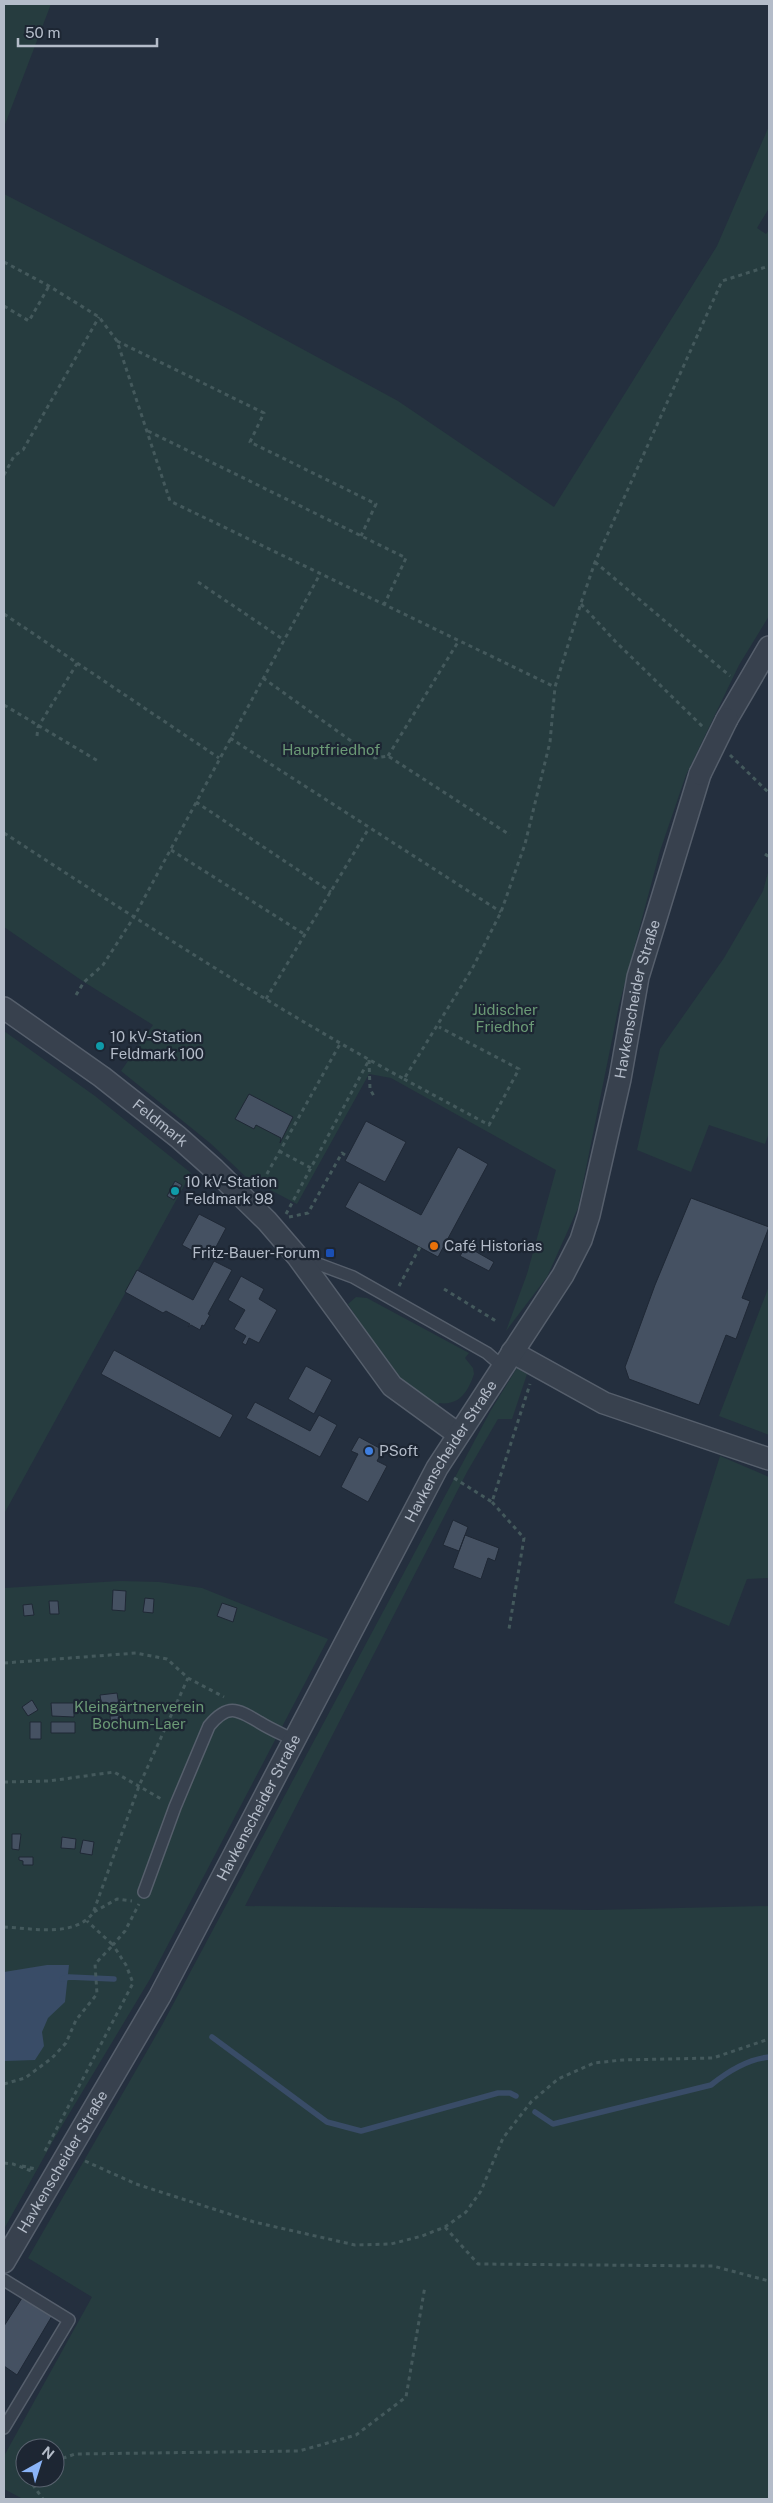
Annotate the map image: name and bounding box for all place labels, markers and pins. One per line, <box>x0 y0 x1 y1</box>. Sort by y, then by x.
place label: 10 kV-Station Feldmark 100 <box>110 1028 204 1062</box>
marker: 10 kV-Station Feldmark 100 <box>94 1040 106 1052</box>
place label: 10 kV-Station Feldmark 98 <box>185 1173 277 1207</box>
marker: 10 kV-Station Feldmark 98 <box>169 1185 181 1197</box>
place label: Café Historias <box>444 1237 542 1254</box>
marker: Café Historias <box>428 1240 440 1252</box>
place label: Fritz-Bauer-Forum <box>192 1244 320 1261</box>
marker: Fritz-Bauer-Forum <box>324 1247 336 1259</box>
place label: PSoft <box>379 1442 418 1459</box>
marker: PSoft <box>363 1445 375 1457</box>

